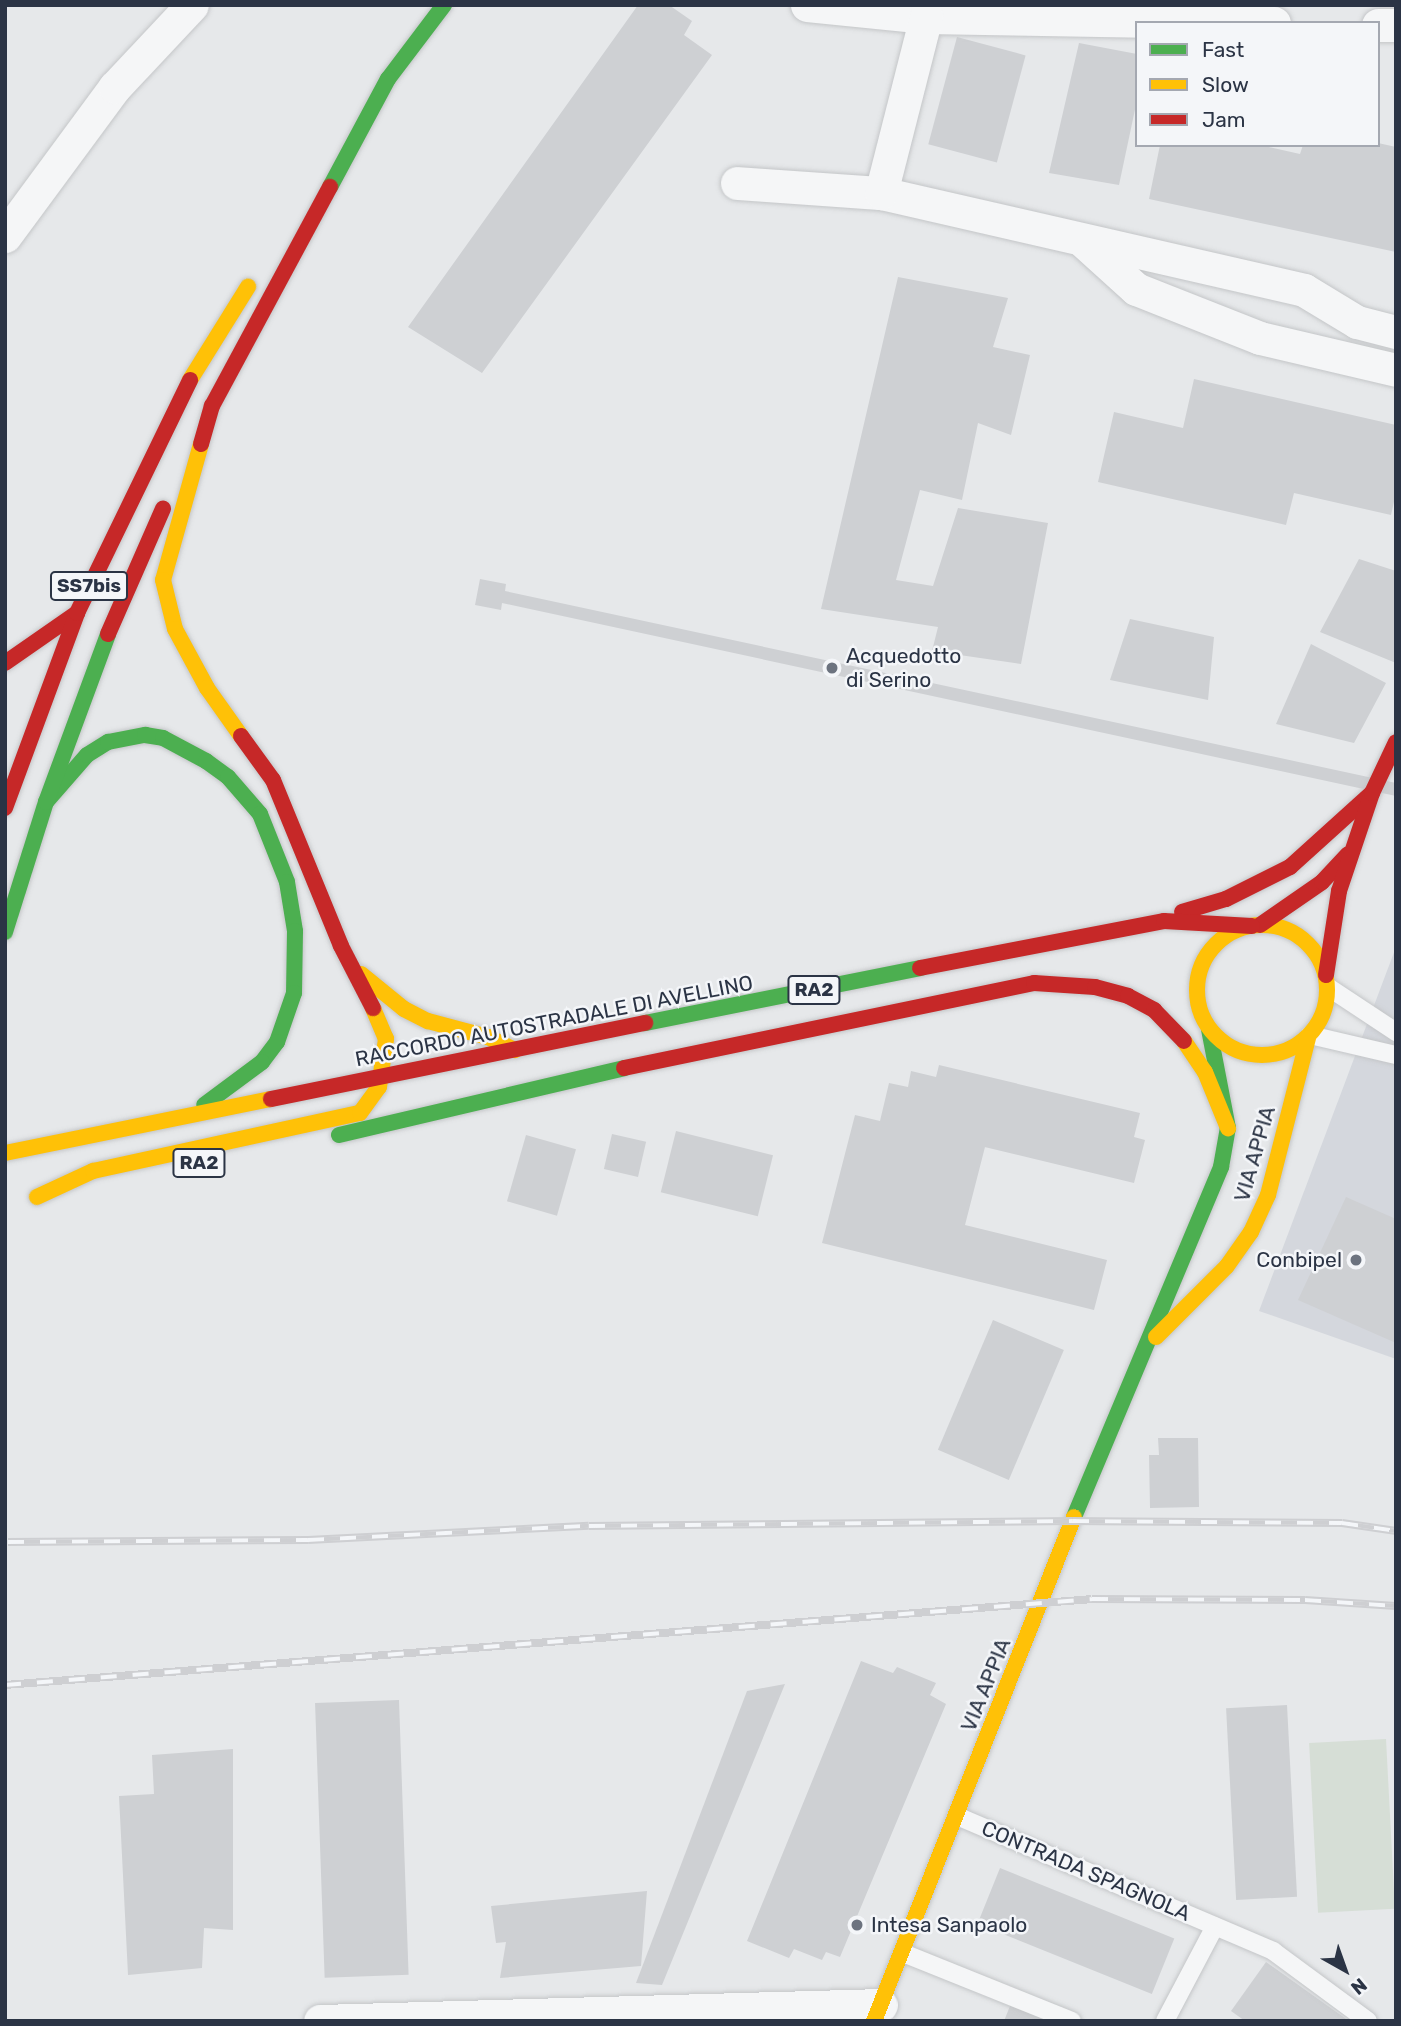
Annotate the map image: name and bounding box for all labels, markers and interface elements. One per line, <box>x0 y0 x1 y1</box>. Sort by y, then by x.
legend <box>1135 21 1380 147</box>
text: Fast <box>1202 37 1244 62</box>
text: Slow <box>1202 72 1249 97</box>
text: Jam <box>1202 107 1246 132</box>
road number: SS7bis <box>49 570 129 601</box>
place label: Acquedotto di Serino <box>846 643 961 693</box>
marker: Acquedotto di Serino <box>824 660 840 676</box>
street label: RACCORDO AUTOSTRADALE DI AVELLINO <box>352 970 756 1072</box>
road number: RA2 <box>786 974 842 1006</box>
street label: VIA APPIA <box>1229 1103 1281 1205</box>
road number: RA2 <box>171 1148 227 1178</box>
place label: Conbipel <box>1256 1247 1342 1273</box>
marker: Conbipel <box>1348 1252 1364 1268</box>
street label: VIA APPIA <box>956 1634 1016 1736</box>
street label: CONTRADA SPAGNOLA <box>978 1816 1194 1926</box>
place label: Intesa Sanpaolo <box>871 1912 1027 1938</box>
marker: Intesa Sanpaolo <box>849 1917 865 1933</box>
north arrow <box>1310 1935 1380 2005</box>
text: N <box>1346 1973 1371 2000</box>

